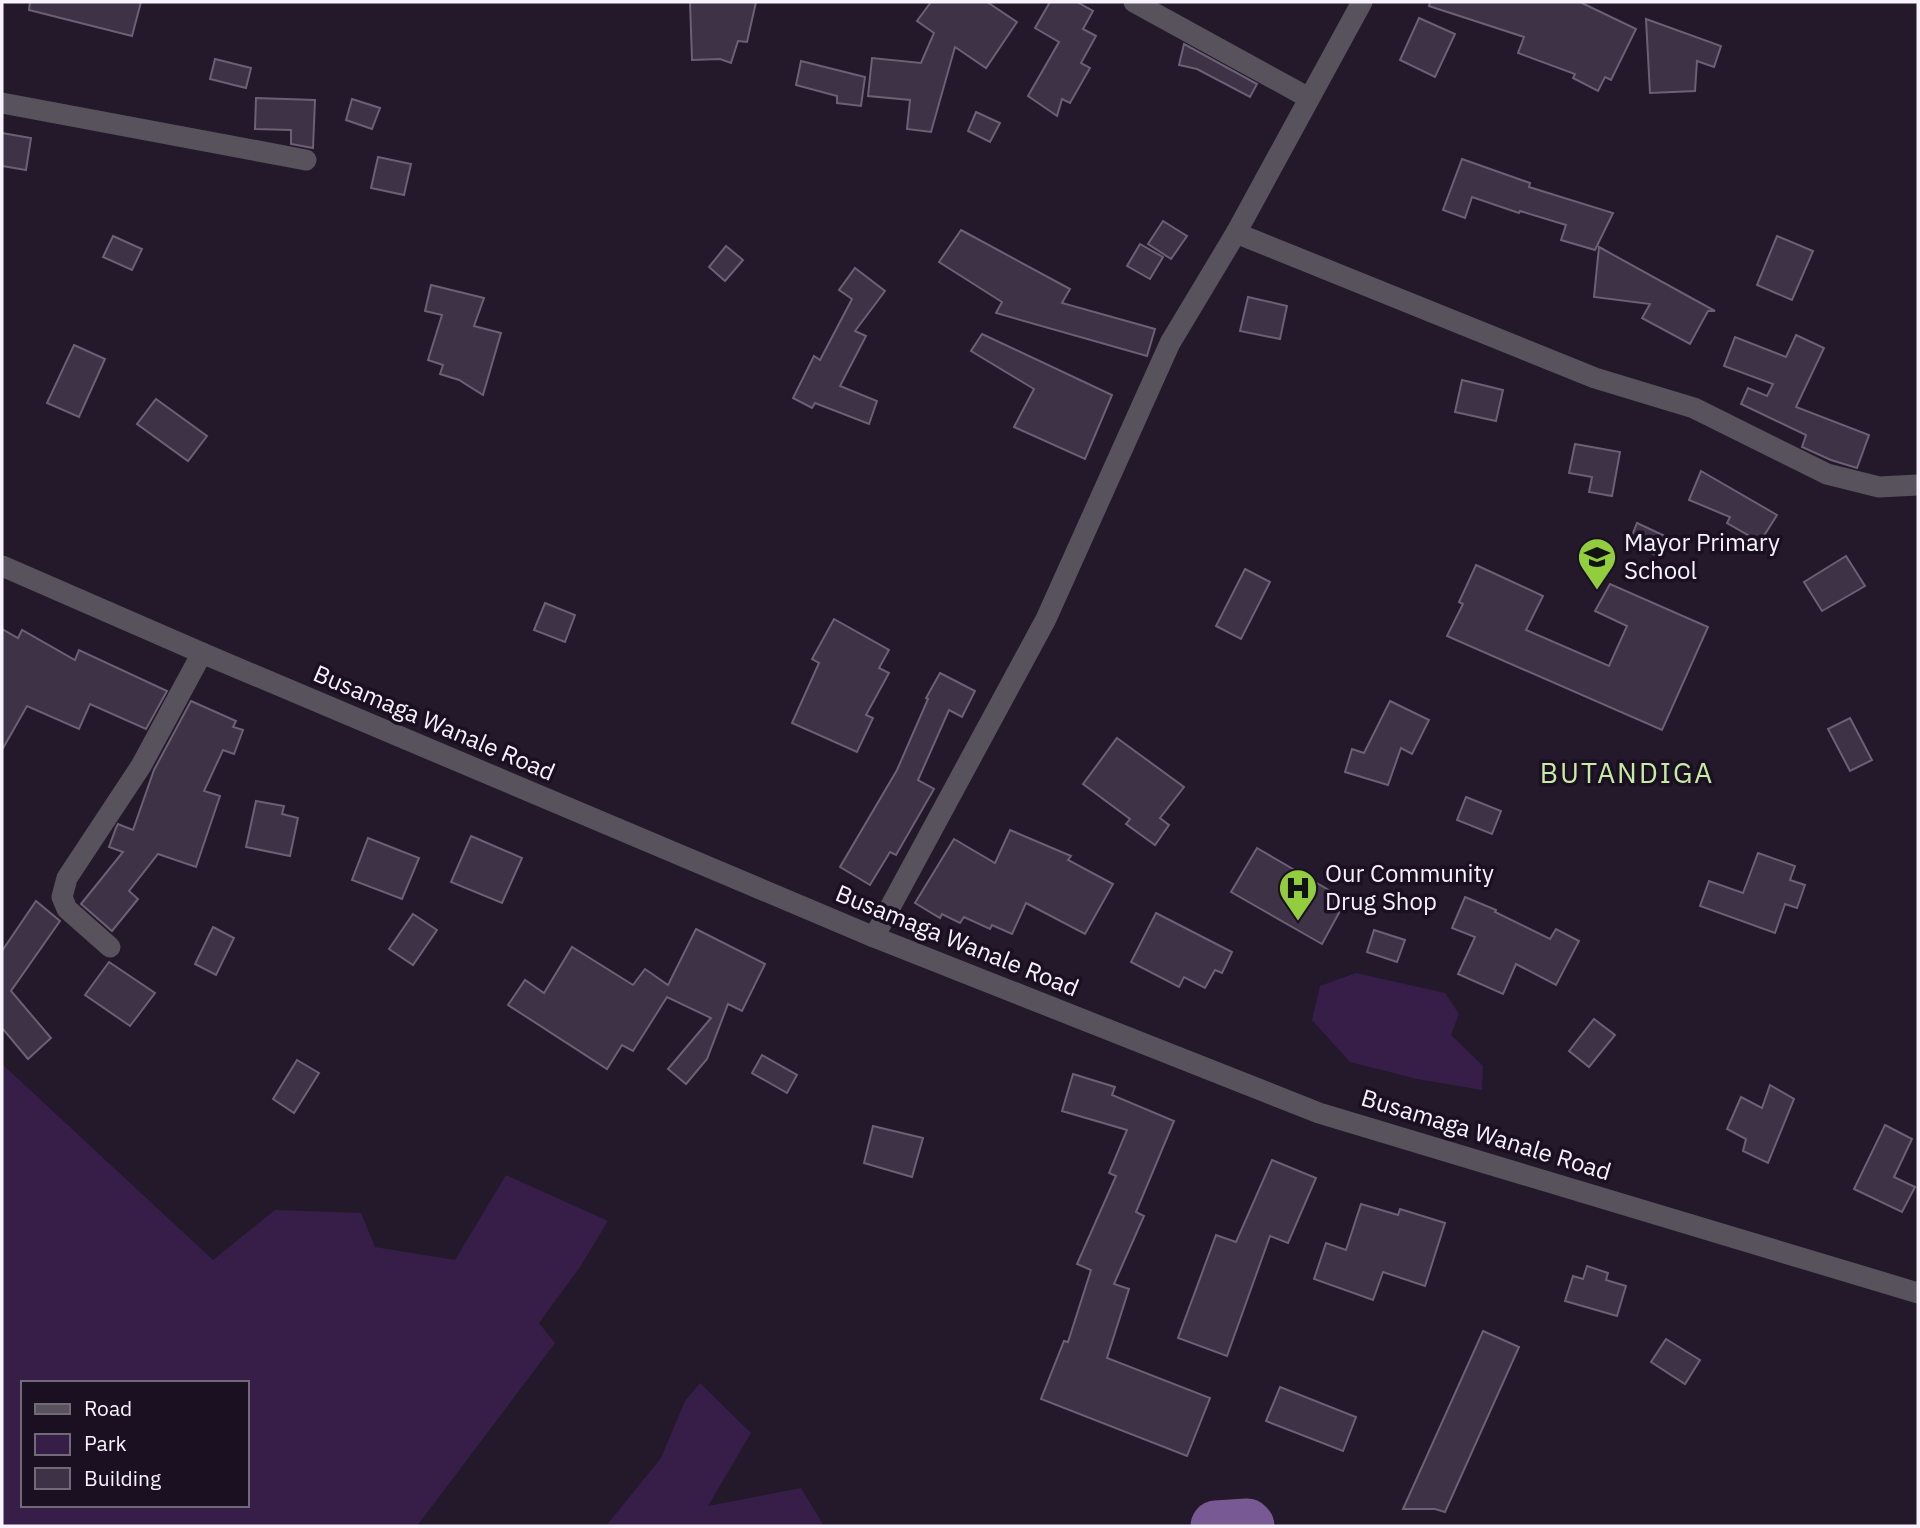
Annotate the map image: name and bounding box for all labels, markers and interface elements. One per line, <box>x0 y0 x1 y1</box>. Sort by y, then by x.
place label: Mayor Primary School <box>1624 526 1780 586</box>
school or university icon: Mayor Primary School <box>1576 536 1618 591</box>
street label: Busamaga Wanale Road <box>309 657 560 788</box>
district label: BUTANDIGA <box>1540 754 1714 791</box>
place label: Our Community Drug Shop <box>1325 857 1494 917</box>
hospital icon: Our Community Drug Shop <box>1277 867 1319 922</box>
street label: Busamaga Wanale Road <box>831 877 1084 1004</box>
street label: Busamaga Wanale Road <box>1357 1081 1615 1187</box>
legend <box>21 1381 248 1507</box>
text: Road <box>84 1394 132 1422</box>
text: Park <box>84 1429 127 1457</box>
text: Building <box>84 1464 161 1492</box>

